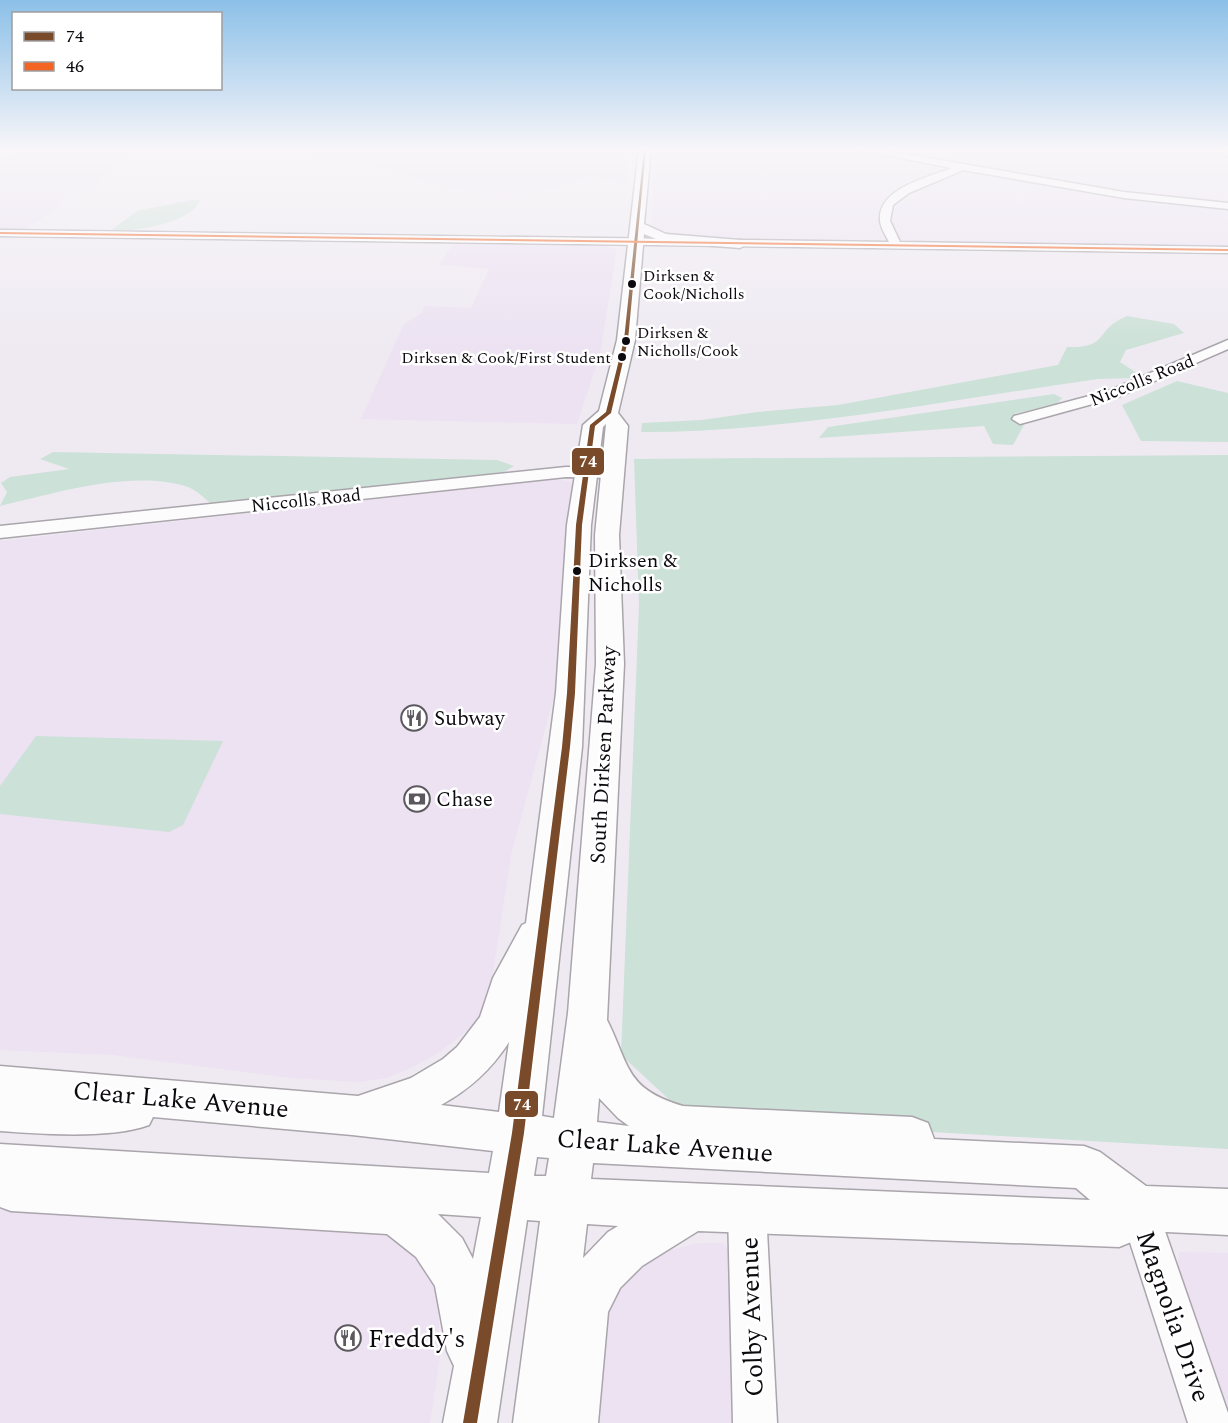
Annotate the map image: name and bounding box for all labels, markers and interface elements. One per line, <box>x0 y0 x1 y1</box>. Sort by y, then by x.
legend <box>12 12 222 90</box>
text: 74 <box>66 23 84 50</box>
text: 46 <box>66 53 84 80</box>
place label: Dirksen & Cook/Nicholls <box>643 264 745 306</box>
marker: Dirksen & Cook/Nicholls <box>626 278 638 290</box>
place label: Dirksen & Nicholls/Cook <box>637 321 739 363</box>
marker: Dirksen & Nicholls/Cook <box>620 335 632 347</box>
place label: Dirksen & Cook/First Student <box>401 346 611 370</box>
street label: Niccolls Road <box>1086 347 1198 414</box>
marker: Dirksen & Cook/First Student <box>616 351 628 363</box>
line badge: 74 <box>571 447 605 476</box>
text: 74 <box>579 450 597 474</box>
street label: Niccolls Road <box>250 481 362 520</box>
place label: Dirksen & Nicholls <box>588 546 677 600</box>
marker: Dirksen & Nicholls <box>571 565 583 577</box>
street label: South Dirksen Parkway <box>582 644 626 865</box>
restaurant icon: Subway <box>399 703 429 733</box>
place label: Subway <box>434 703 506 735</box>
bank icon: Chase <box>402 784 432 814</box>
place label: Chase <box>436 784 493 816</box>
street label: Clear Lake Avenue <box>71 1071 291 1129</box>
line badge: 74 <box>504 1090 539 1118</box>
text: 74 <box>513 1093 531 1117</box>
street label: Clear Lake Avenue <box>555 1118 774 1174</box>
street label: Magnolia Drive <box>1125 1225 1221 1408</box>
street label: Colby Avenue <box>729 1236 775 1398</box>
place label: Freddy's <box>368 1319 465 1359</box>
restaurant icon: Freddy's <box>333 1323 363 1353</box>

